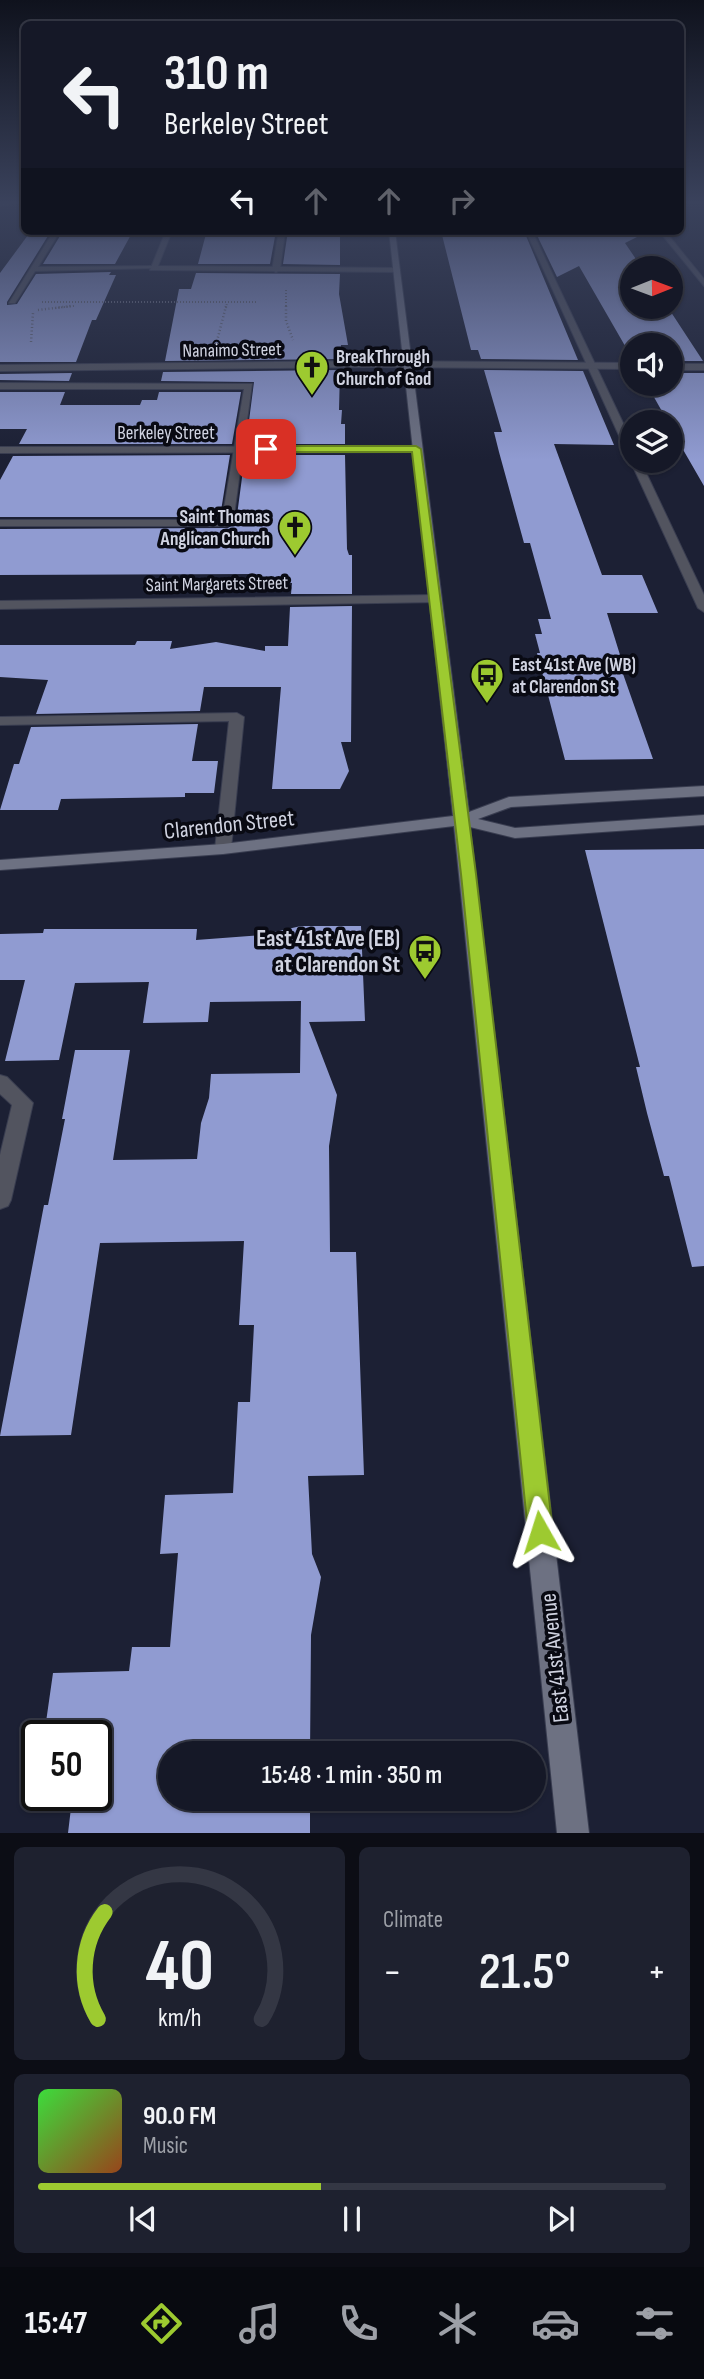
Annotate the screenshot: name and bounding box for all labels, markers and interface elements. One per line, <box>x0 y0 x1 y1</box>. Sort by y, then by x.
text: 310 m <box>164 45 269 104</box>
icon: left <box>49 49 140 140</box>
text: Berkeley Street <box>164 105 328 144</box>
icon: left <box>224 182 262 220</box>
icon: ahead <box>297 182 335 220</box>
icon: ahead <box>370 182 408 220</box>
icon: right <box>443 182 481 220</box>
north arrow <box>620 256 682 318</box>
map controls <box>620 256 683 473</box>
button: sound <box>620 333 683 396</box>
street label: Nanaimo Street <box>182 338 282 363</box>
place label: BreakThrough Church of God <box>336 346 431 391</box>
church icon: BreakThrough Church of God <box>293 348 331 397</box>
button: layers <box>620 410 683 473</box>
pin <box>236 419 296 479</box>
street label: Berkeley Street <box>117 422 215 445</box>
icon: arrive <box>247 430 285 468</box>
place label: Saint Thomas Anglican Church <box>160 506 270 551</box>
church icon: Saint Thomas Anglican Church <box>276 508 314 557</box>
street label: Saint Margarets Street <box>146 572 289 597</box>
place label: East 41st Ave (WB) at Clarendon St <box>512 654 636 699</box>
bus stop icon: East 41st Ave (WB) at Clarendon St <box>468 656 506 705</box>
street label: Clarendon Street <box>163 804 296 846</box>
place label: East 41st Ave (EB) at Clarendon St <box>256 925 400 979</box>
bus stop icon: East 41st Ave (EB) at Clarendon St <box>406 932 444 981</box>
position arrow <box>503 1495 577 1569</box>
street label: East 41st Avenue <box>534 1592 576 1724</box>
speed limit sign: 50 <box>21 1720 112 1811</box>
text: 15:48 · 1 min · 350 m <box>262 1760 442 1791</box>
text: Climate <box>383 1906 443 1934</box>
text: 40 <box>145 1924 214 2012</box>
text: 21.5° <box>479 1941 570 2004</box>
text: − <box>383 1950 402 1995</box>
text: + <box>647 1950 666 1995</box>
text: km/h <box>158 2003 201 2034</box>
text: 90.0 FM <box>143 2101 216 2132</box>
text: Music <box>143 2132 188 2160</box>
icon: previous <box>124 2200 162 2238</box>
icon: pause <box>333 2200 371 2238</box>
icon: next <box>542 2200 580 2238</box>
icon: directions <box>137 2299 186 2348</box>
icon: music <box>235 2299 284 2348</box>
icon: phone <box>334 2299 383 2348</box>
icon: climate <box>433 2299 482 2348</box>
icon: car <box>531 2299 580 2348</box>
icon: filters <box>630 2299 679 2348</box>
text: 15:47 <box>25 2304 87 2343</box>

